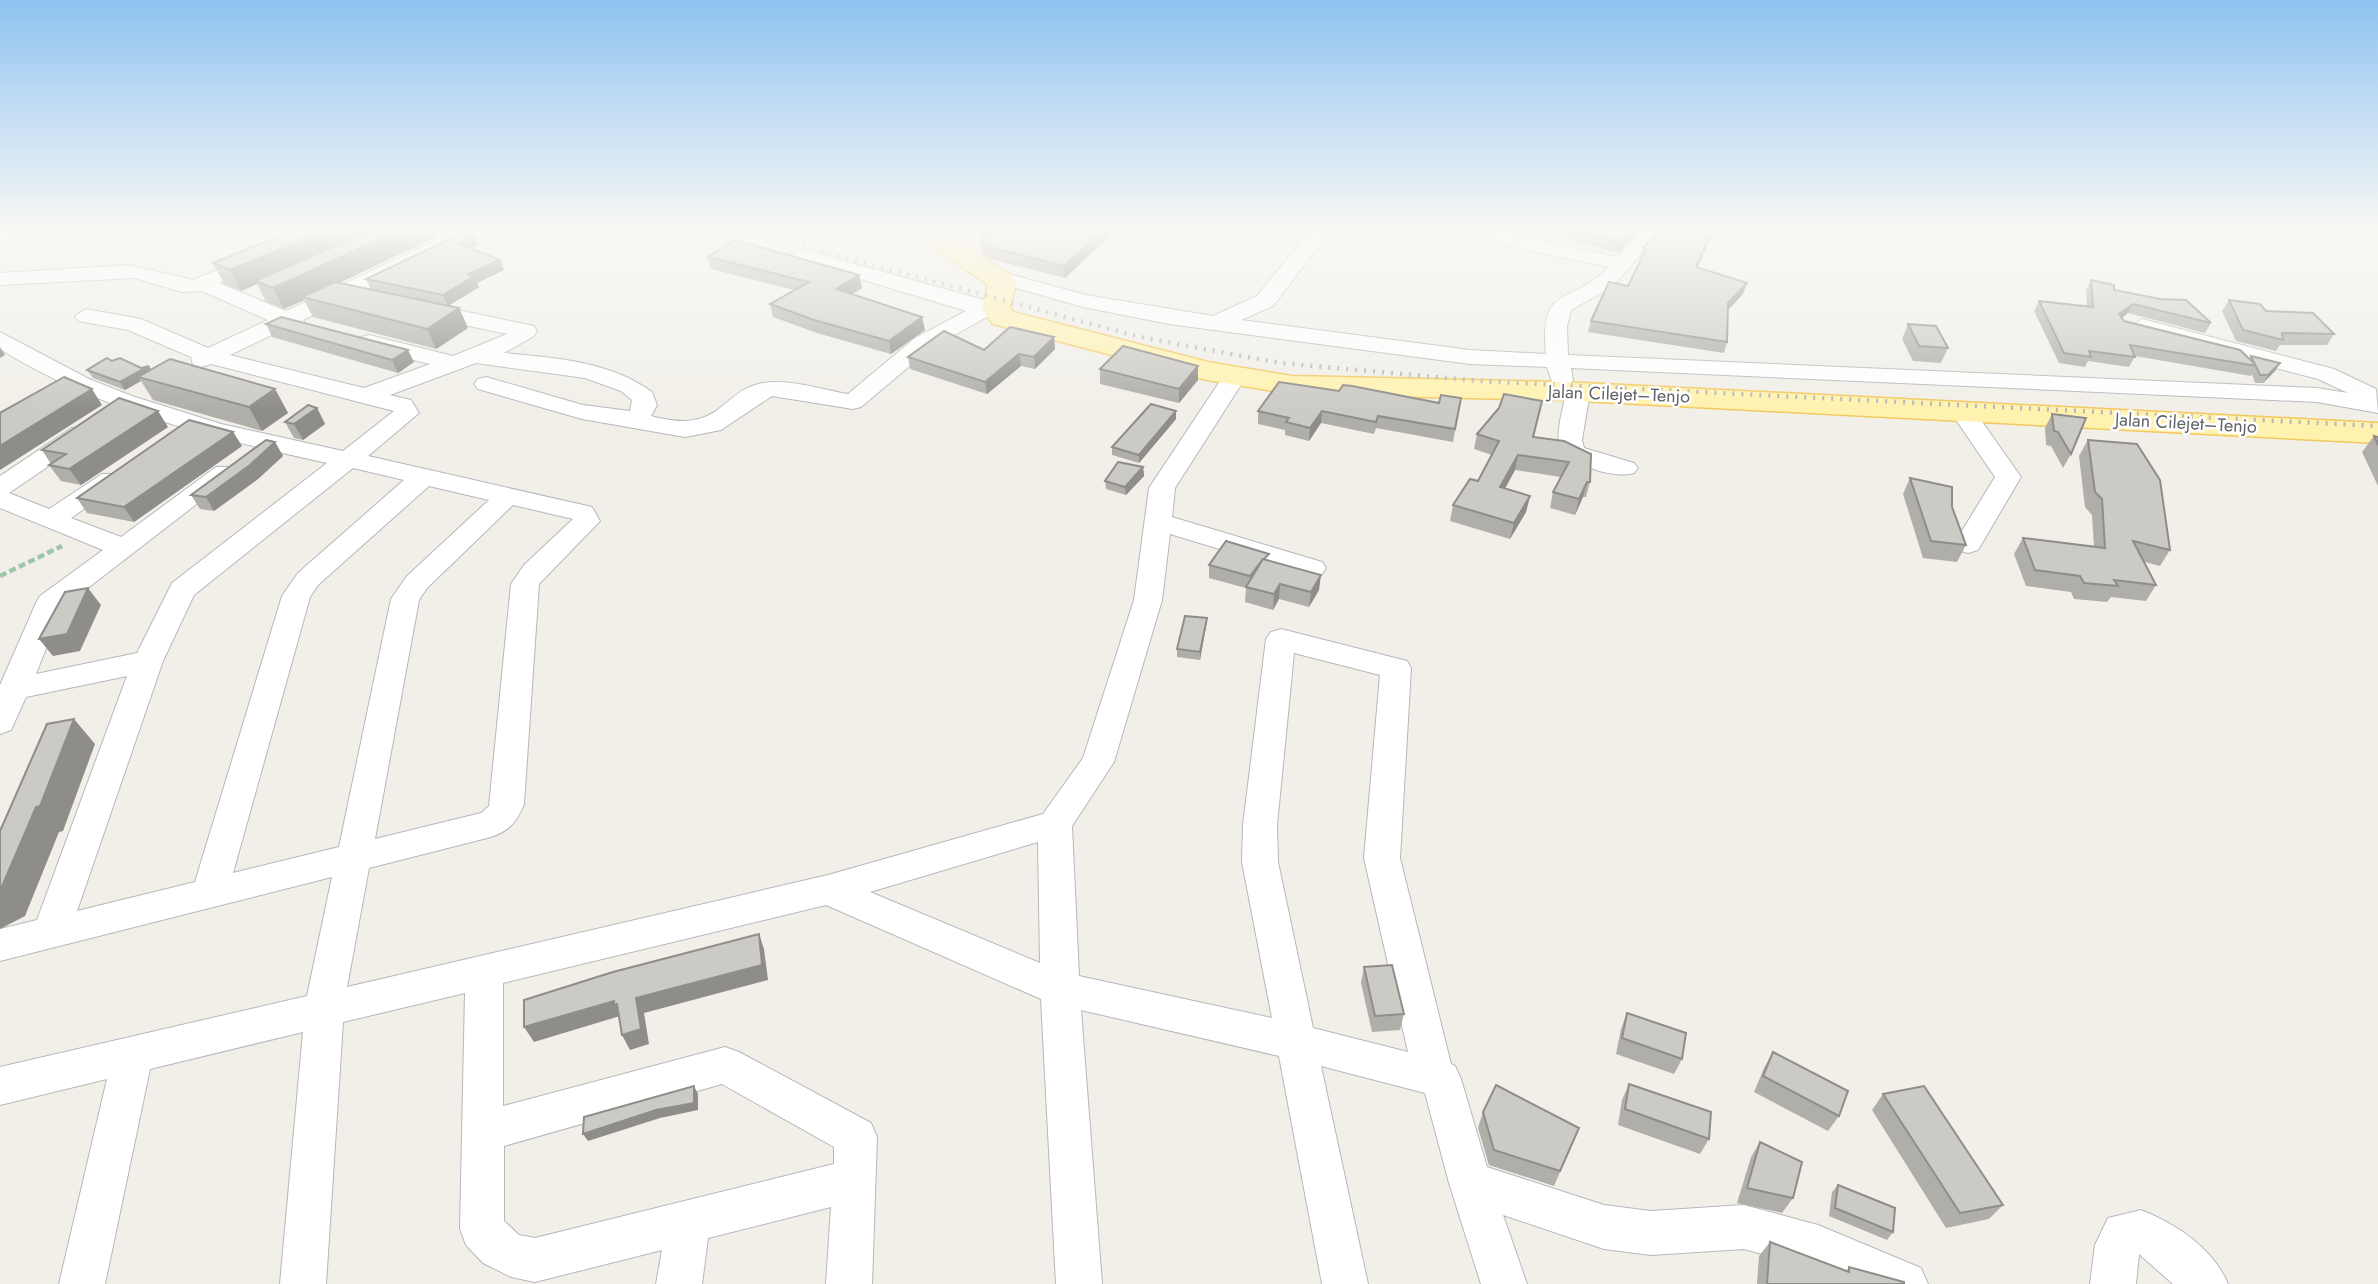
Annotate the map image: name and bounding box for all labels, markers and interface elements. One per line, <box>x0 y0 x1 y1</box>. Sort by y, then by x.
street label: Jalan Cilejet–Tenjo <box>1546 378 1691 409</box>
street label: Jalan Cilejet–Tenjo <box>2112 406 2258 440</box>

